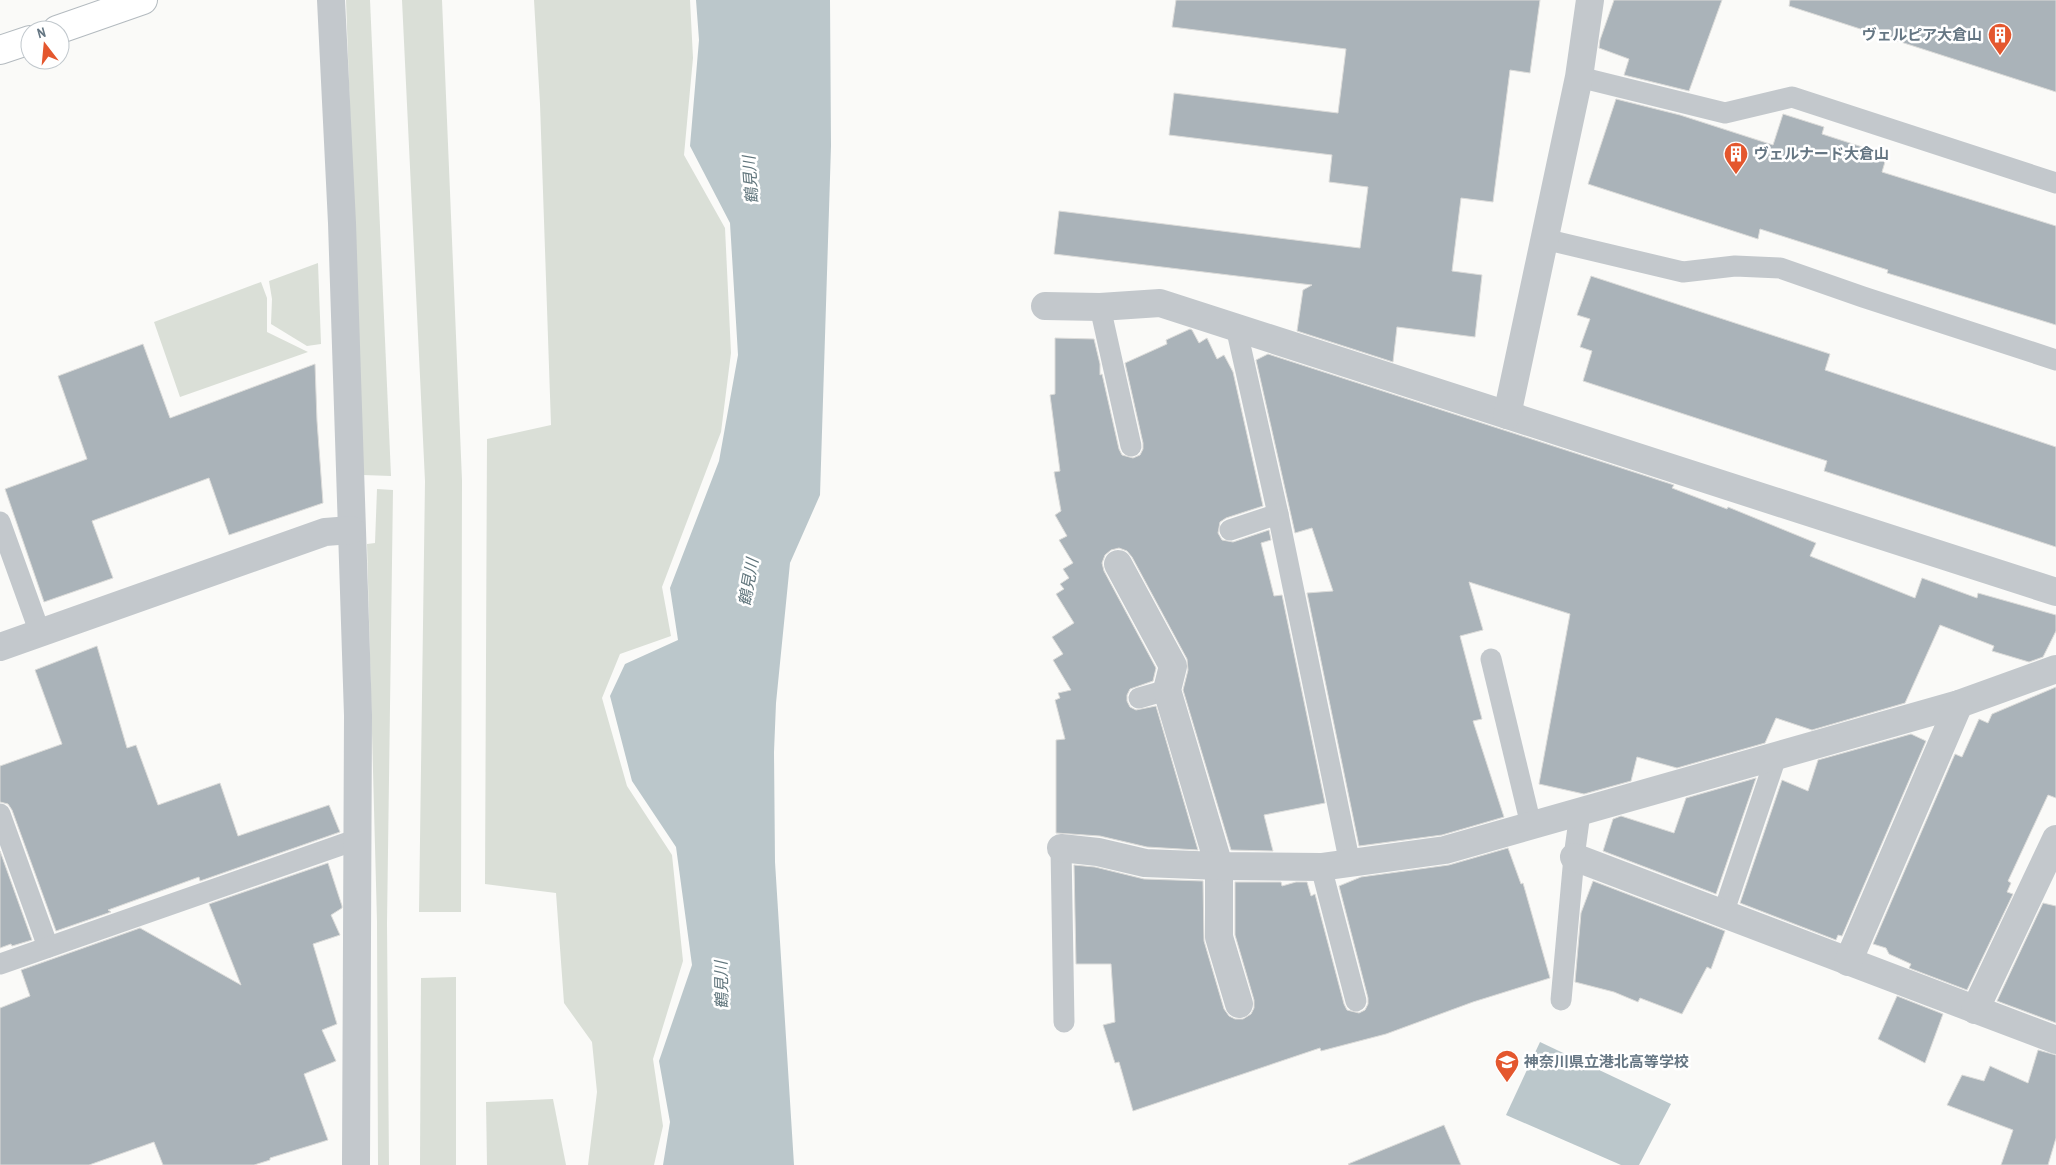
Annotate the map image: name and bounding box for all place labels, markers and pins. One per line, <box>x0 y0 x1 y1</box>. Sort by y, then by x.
building icon: ヴェルピア大倉山 <box>1987 22 2013 56</box>
place label: ヴェルピア大倉山 <box>1862 24 1982 45</box>
building icon: ヴェルナード大倉山 <box>1723 141 1749 175</box>
place label: ヴェルナード大倉山 <box>1754 143 1889 164</box>
school or university icon: 神奈川県立港北高等学校 <box>1494 1049 1520 1083</box>
place label: 神奈川県立港北高等学校 <box>1523 1051 1689 1072</box>

